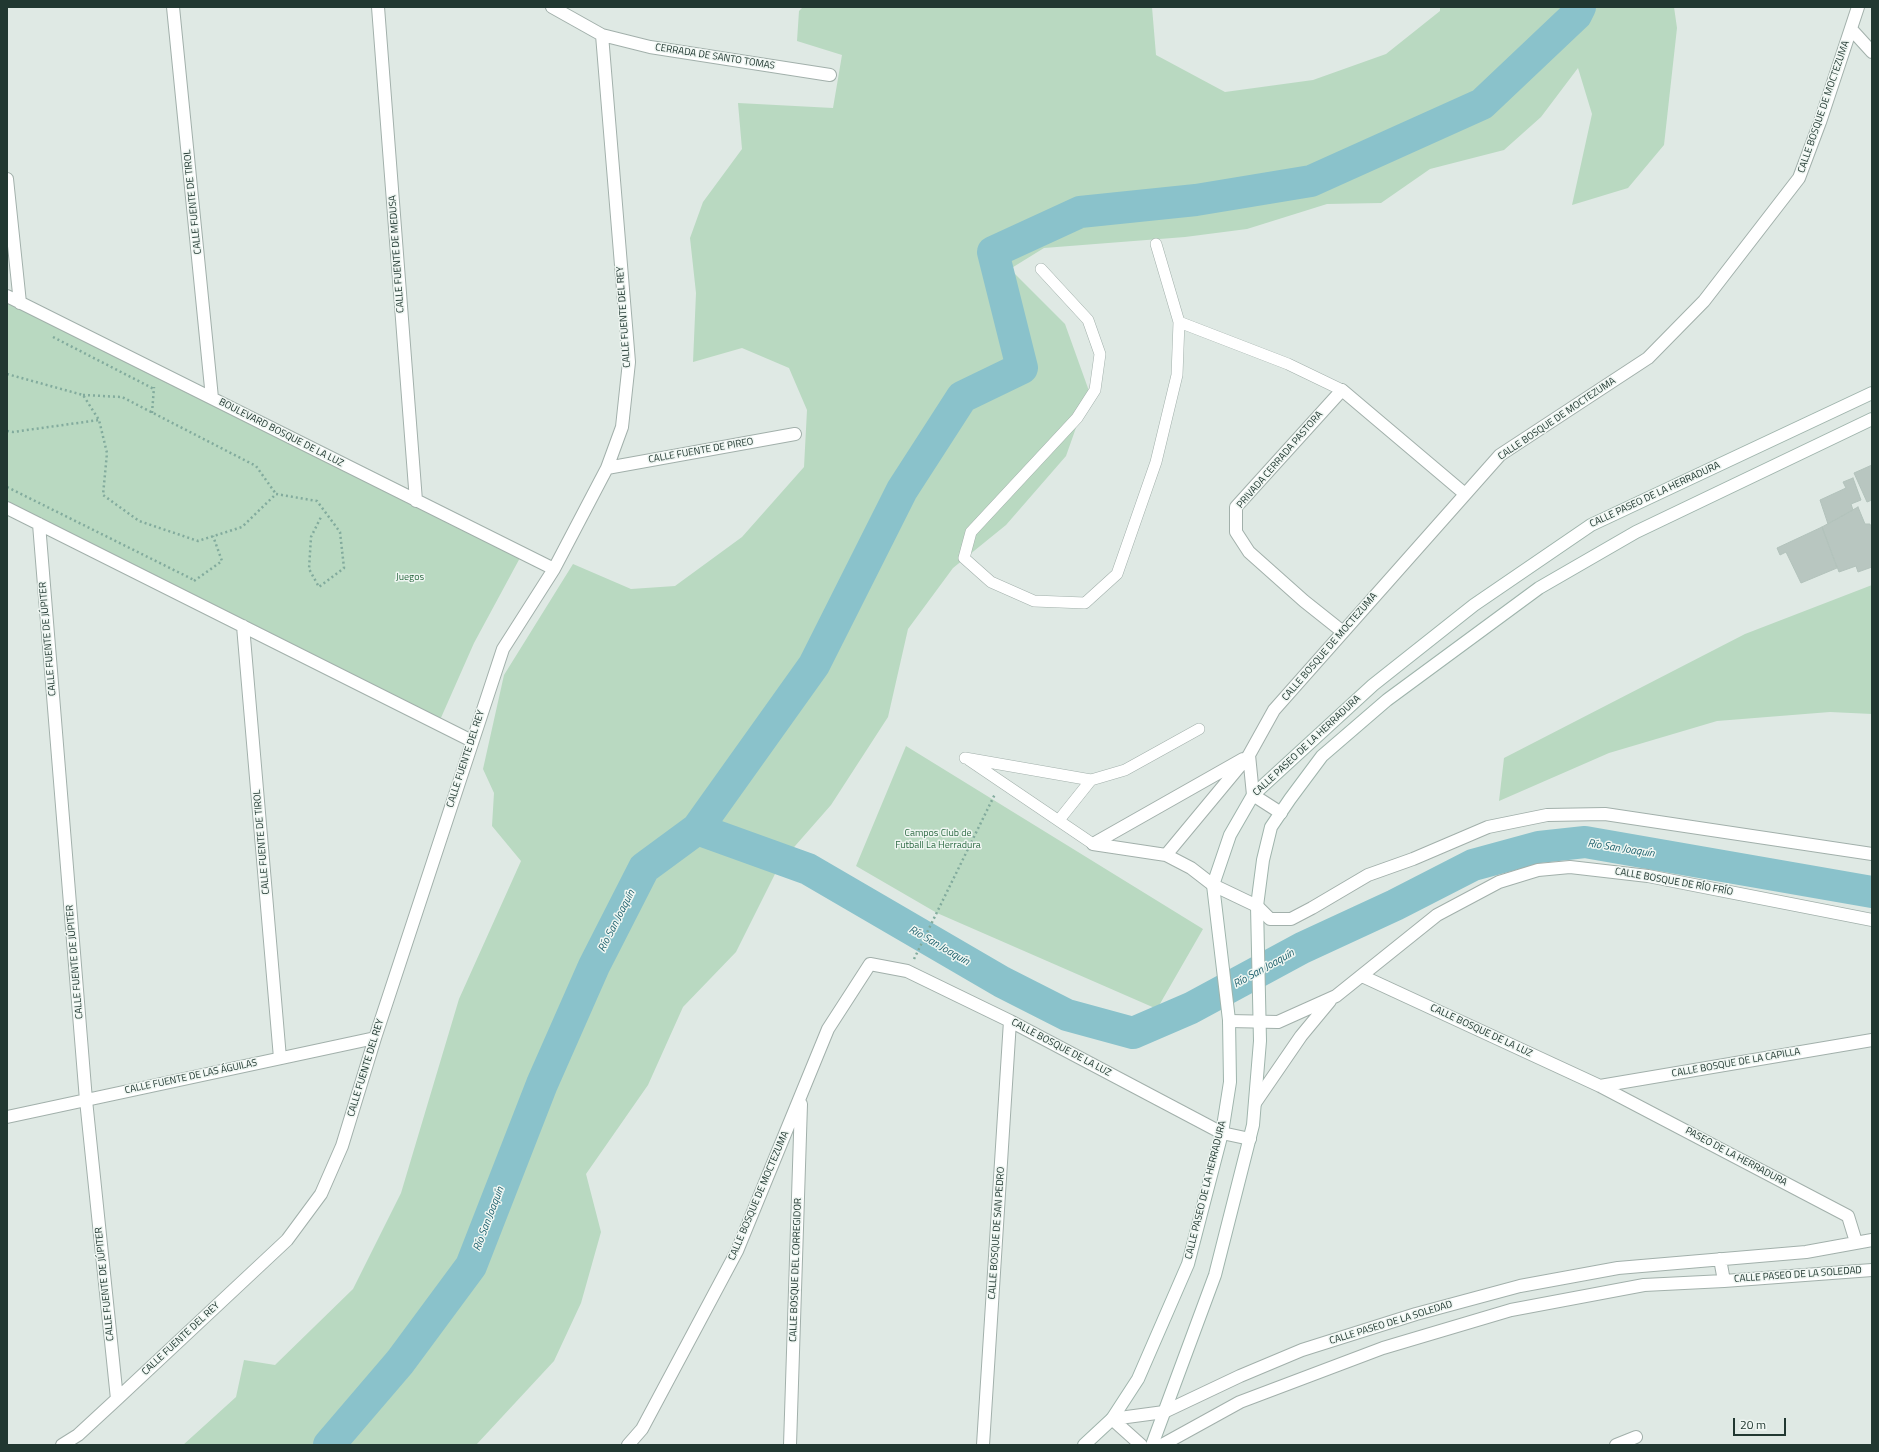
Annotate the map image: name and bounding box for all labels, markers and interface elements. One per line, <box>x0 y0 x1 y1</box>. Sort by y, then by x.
street label: CALLE BOSQUE DE MOCTEZUMA <box>1796 39 1852 175</box>
street label: CERRADA DE SANTO TOMAS <box>654 42 776 72</box>
street label: CALLE FUENTE DE TIROL <box>182 149 204 255</box>
street label: CALLE FUENTE DE MEDUSA <box>387 195 407 313</box>
street label: CALLE FUENTE DEL REY <box>614 266 634 368</box>
street label: CALLE BOSQUE DE MOCTEZUMA <box>1496 375 1618 463</box>
street label: BOULEVARD BOSQUE DE LA LUZ <box>217 396 345 470</box>
street label: PRIVADA CERRADA PASTORA <box>1235 409 1325 511</box>
street label: CALLE FUENTE DE PIREO <box>648 436 754 466</box>
street label: CALLE PASEO DE LA HERRADURA <box>1588 459 1722 531</box>
park label: Juegos <box>396 572 424 584</box>
street label: CALLE FUENTE DE JÚPITER <box>37 581 59 697</box>
street label: CALLE BOSQUE DE MOCTEZUMA <box>1280 591 1380 703</box>
street label: CALLE PASEO DE LA HERRADURA <box>1251 693 1363 799</box>
street label: CALLE FUENTE DEL REY <box>445 709 487 809</box>
street label: CALLE FUENTE DE TIROL <box>251 789 273 895</box>
park label: Campos Club de Futball La Herradura <box>895 828 981 852</box>
water label: Río San Joaquín <box>1587 837 1655 861</box>
street label: CALLE BOSQUE DE RÍO FRÍO <box>1614 866 1734 898</box>
water label: Río San Joaquín <box>596 888 638 954</box>
street label: CALLE FUENTE DE JÚPITER <box>64 904 86 1020</box>
water label: Río San Joaquín <box>906 923 972 969</box>
water label: Río San Joaquín <box>1231 947 1297 991</box>
street label: CALLE BOSQUE DE LA LUZ <box>1428 1002 1534 1060</box>
street label: CALLE BOSQUE DE LA LUZ <box>1009 1017 1113 1079</box>
street label: CALLE FUENTE DEL REY <box>345 1018 387 1118</box>
street label: CALLE BOSQUE DE LA CAPILLA <box>1671 1046 1801 1080</box>
street label: CALLE FUENTE DE LAS ÁGUILAS <box>124 1057 258 1097</box>
street label: CALLE PASEO DE LA HERRADURA <box>1183 1119 1229 1261</box>
street label: PASEO DE LA HERRADURA <box>1683 1125 1789 1189</box>
street label: CALLE BOSQUE DE MOCTEZUMA <box>726 1130 792 1262</box>
street label: CALLE BOSQUE DE SAN PEDRO <box>986 1166 1008 1300</box>
water label: Río San Joaquín <box>471 1185 507 1253</box>
street label: CALLE BOSQUE DEL CORREGIDOR <box>787 1198 805 1342</box>
street label: CALLE FUENTE DE JÚPITER <box>93 1226 117 1342</box>
street label: CALLE PASEO DE LA SOLEDAD <box>1734 1265 1862 1285</box>
street label: CALLE PASEO DE LA SOLEDAD <box>1328 1299 1454 1347</box>
street label: CALLE FUENTE DEL REY <box>140 1300 222 1378</box>
scale bar <box>1735 1410 1788 1436</box>
text: 20 m <box>1740 1415 1766 1434</box>

